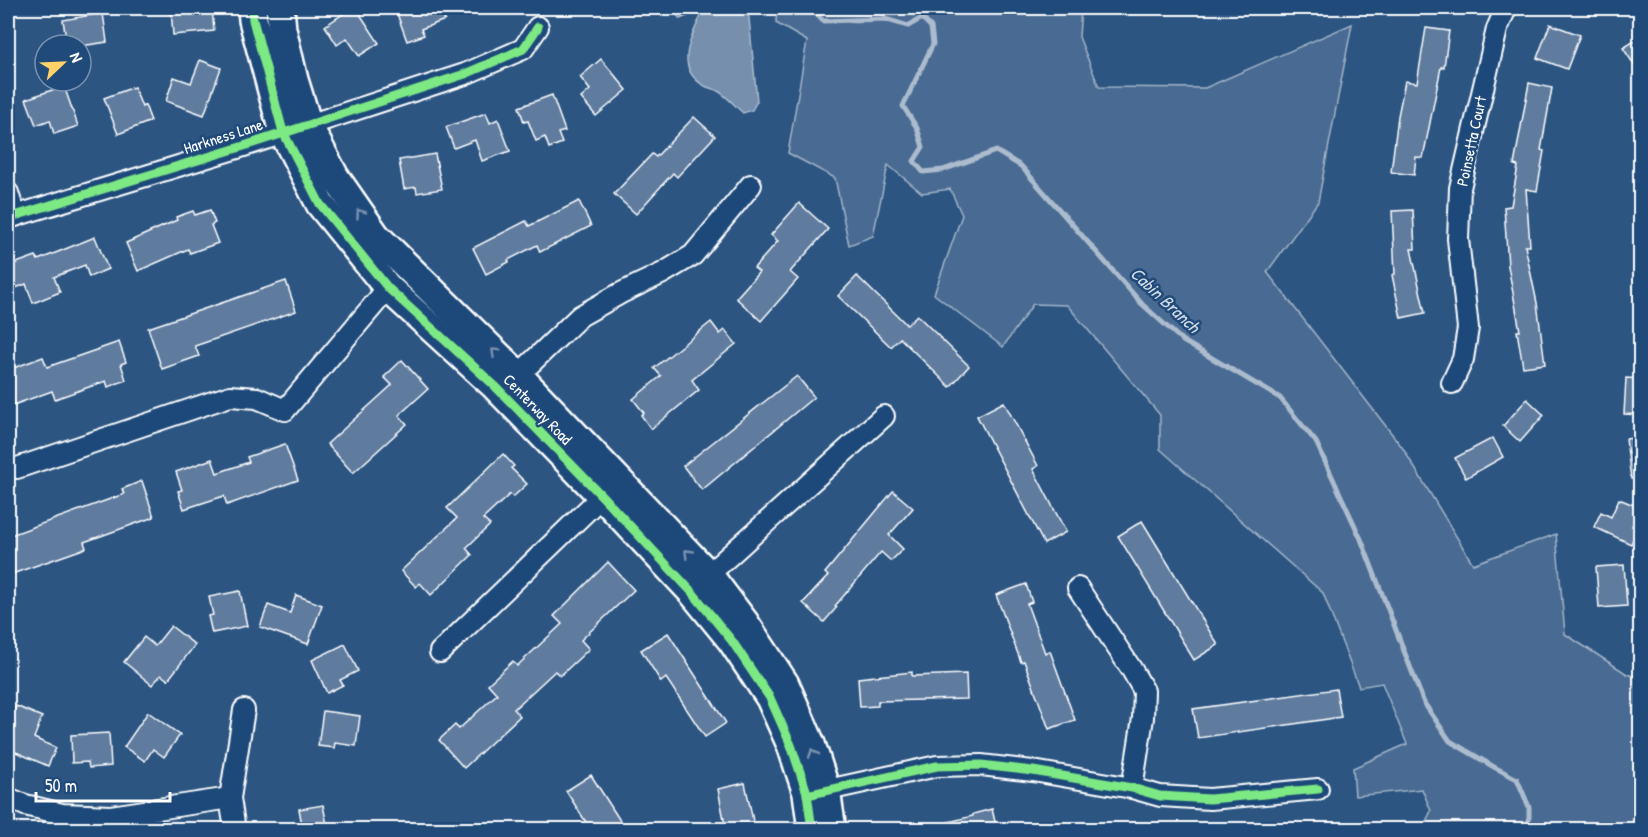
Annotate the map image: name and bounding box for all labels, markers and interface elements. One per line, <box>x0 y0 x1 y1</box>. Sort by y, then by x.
north arrow <box>33 33 93 93</box>
text: N <box>65 49 89 66</box>
street label: Poinsetta Court <box>1451 93 1491 188</box>
street label: Harkness Lane <box>181 113 266 159</box>
one-way arrow <box>356 208 367 219</box>
water label: Cabin Branch <box>1125 261 1207 339</box>
one-way arrow <box>491 349 502 360</box>
street label: Centerway Road <box>499 369 577 449</box>
one-way arrow <box>685 550 696 561</box>
one-way arrow <box>808 748 820 759</box>
scale bar <box>36 765 170 803</box>
text: 50 m <box>45 773 77 798</box>

